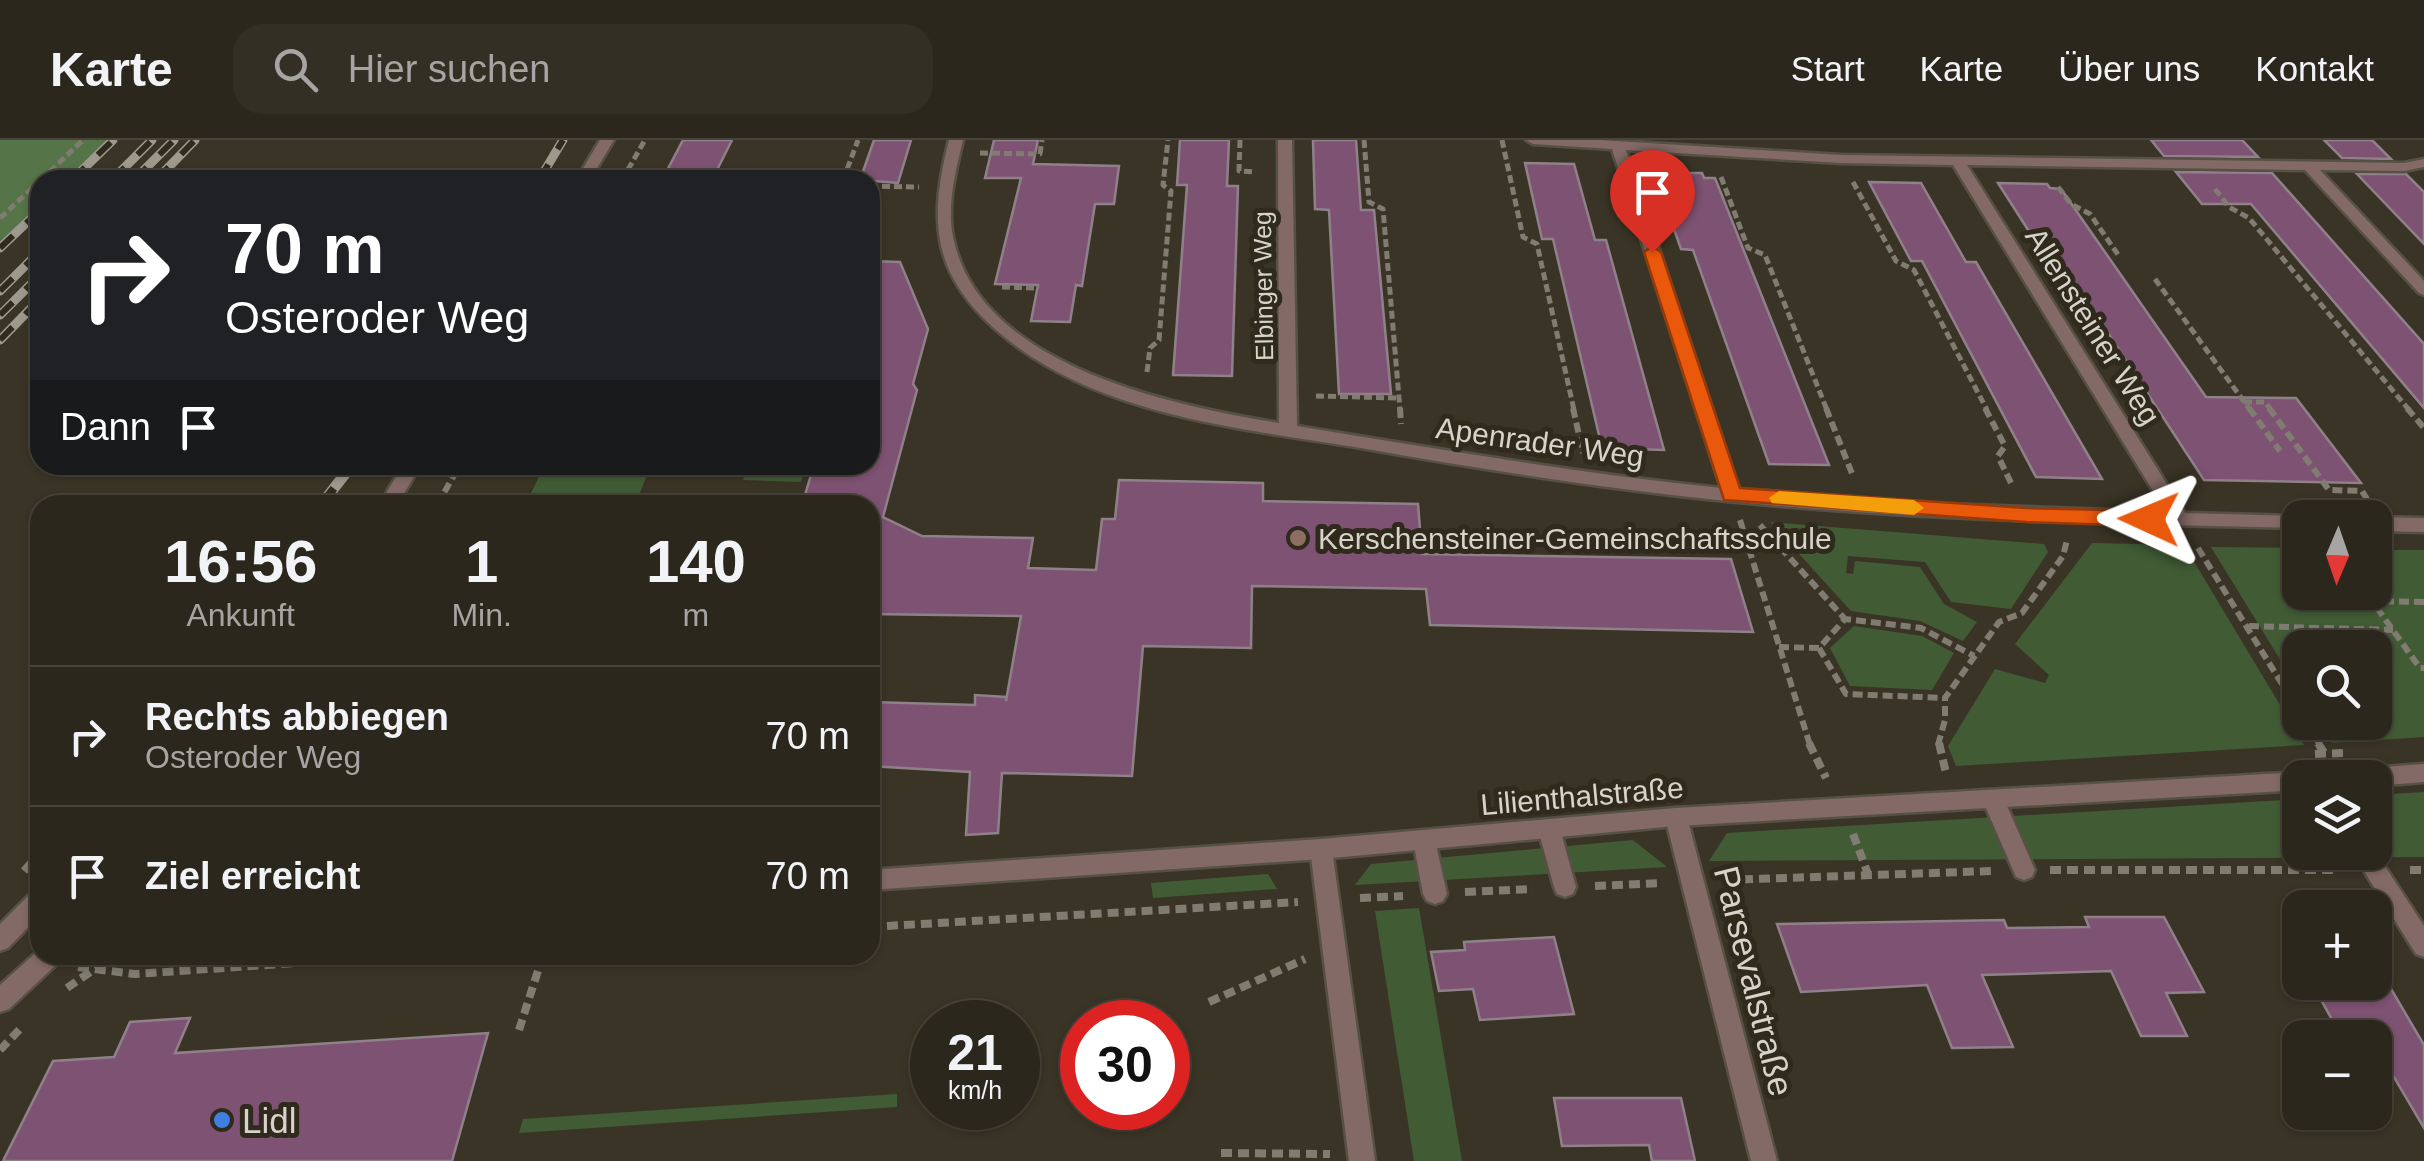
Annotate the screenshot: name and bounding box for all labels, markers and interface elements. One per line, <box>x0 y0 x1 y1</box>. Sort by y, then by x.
search box <box>233 24 933 114</box>
icon: search <box>268 42 323 97</box>
text: Karte <box>50 43 173 96</box>
text: Hier suchen <box>348 48 550 90</box>
text: Start <box>1791 49 1865 88</box>
text: Karte <box>1920 49 2003 88</box>
text: Über uns <box>2058 49 2200 88</box>
text: Kontakt <box>2255 49 2374 88</box>
pin <box>1610 150 1695 253</box>
icon: arrive <box>1625 165 1680 220</box>
icon: right <box>60 210 190 340</box>
text: 70 m <box>225 210 385 288</box>
street label: Elbinger Weg <box>1248 211 1278 361</box>
street label: Allensteiner Weg <box>2019 221 2167 431</box>
text: Osteroder Weg <box>225 292 529 343</box>
icon: arrive <box>171 400 226 455</box>
text: Dann <box>60 406 151 448</box>
street label: Apenrader Weg <box>1434 411 1646 473</box>
position arrow <box>2097 467 2201 571</box>
north arrow <box>2282 500 2392 610</box>
map controls <box>2282 500 2392 1130</box>
place label: Kerschensteiner-Gemeinschaftsschule <box>1318 522 1832 555</box>
marker: Kerschensteiner-Gemeinschaftsschule <box>1287 527 1309 549</box>
text: 16:56 <box>164 528 317 595</box>
text: 1 <box>465 528 498 595</box>
text: 140 <box>646 528 746 595</box>
text: Ankunft <box>186 597 295 633</box>
text: Min. <box>451 597 512 633</box>
text: m <box>683 597 709 633</box>
button: search <box>2282 630 2392 740</box>
text: Rechts abbiegen <box>145 696 449 738</box>
icon: right <box>60 709 115 764</box>
text: 70 m <box>766 715 850 757</box>
text: Osteroder Weg <box>145 739 361 775</box>
button: layers <box>2282 760 2392 870</box>
street label: Lilienthalstraße <box>1479 771 1685 821</box>
icon: arrive <box>60 849 115 904</box>
text: Ziel erreicht <box>145 855 360 897</box>
text: 70 m <box>766 855 850 897</box>
street label: Parsevalstraße <box>1707 862 1801 1100</box>
button: + <box>2282 890 2392 1000</box>
speed limit sign: 30 <box>1060 1000 1190 1130</box>
button: − <box>2282 1020 2392 1130</box>
text: 21 <box>947 1025 1003 1081</box>
text: km/h <box>948 1076 1002 1104</box>
place label: Lidl <box>242 1101 296 1140</box>
marker: Lidl <box>211 1109 233 1131</box>

